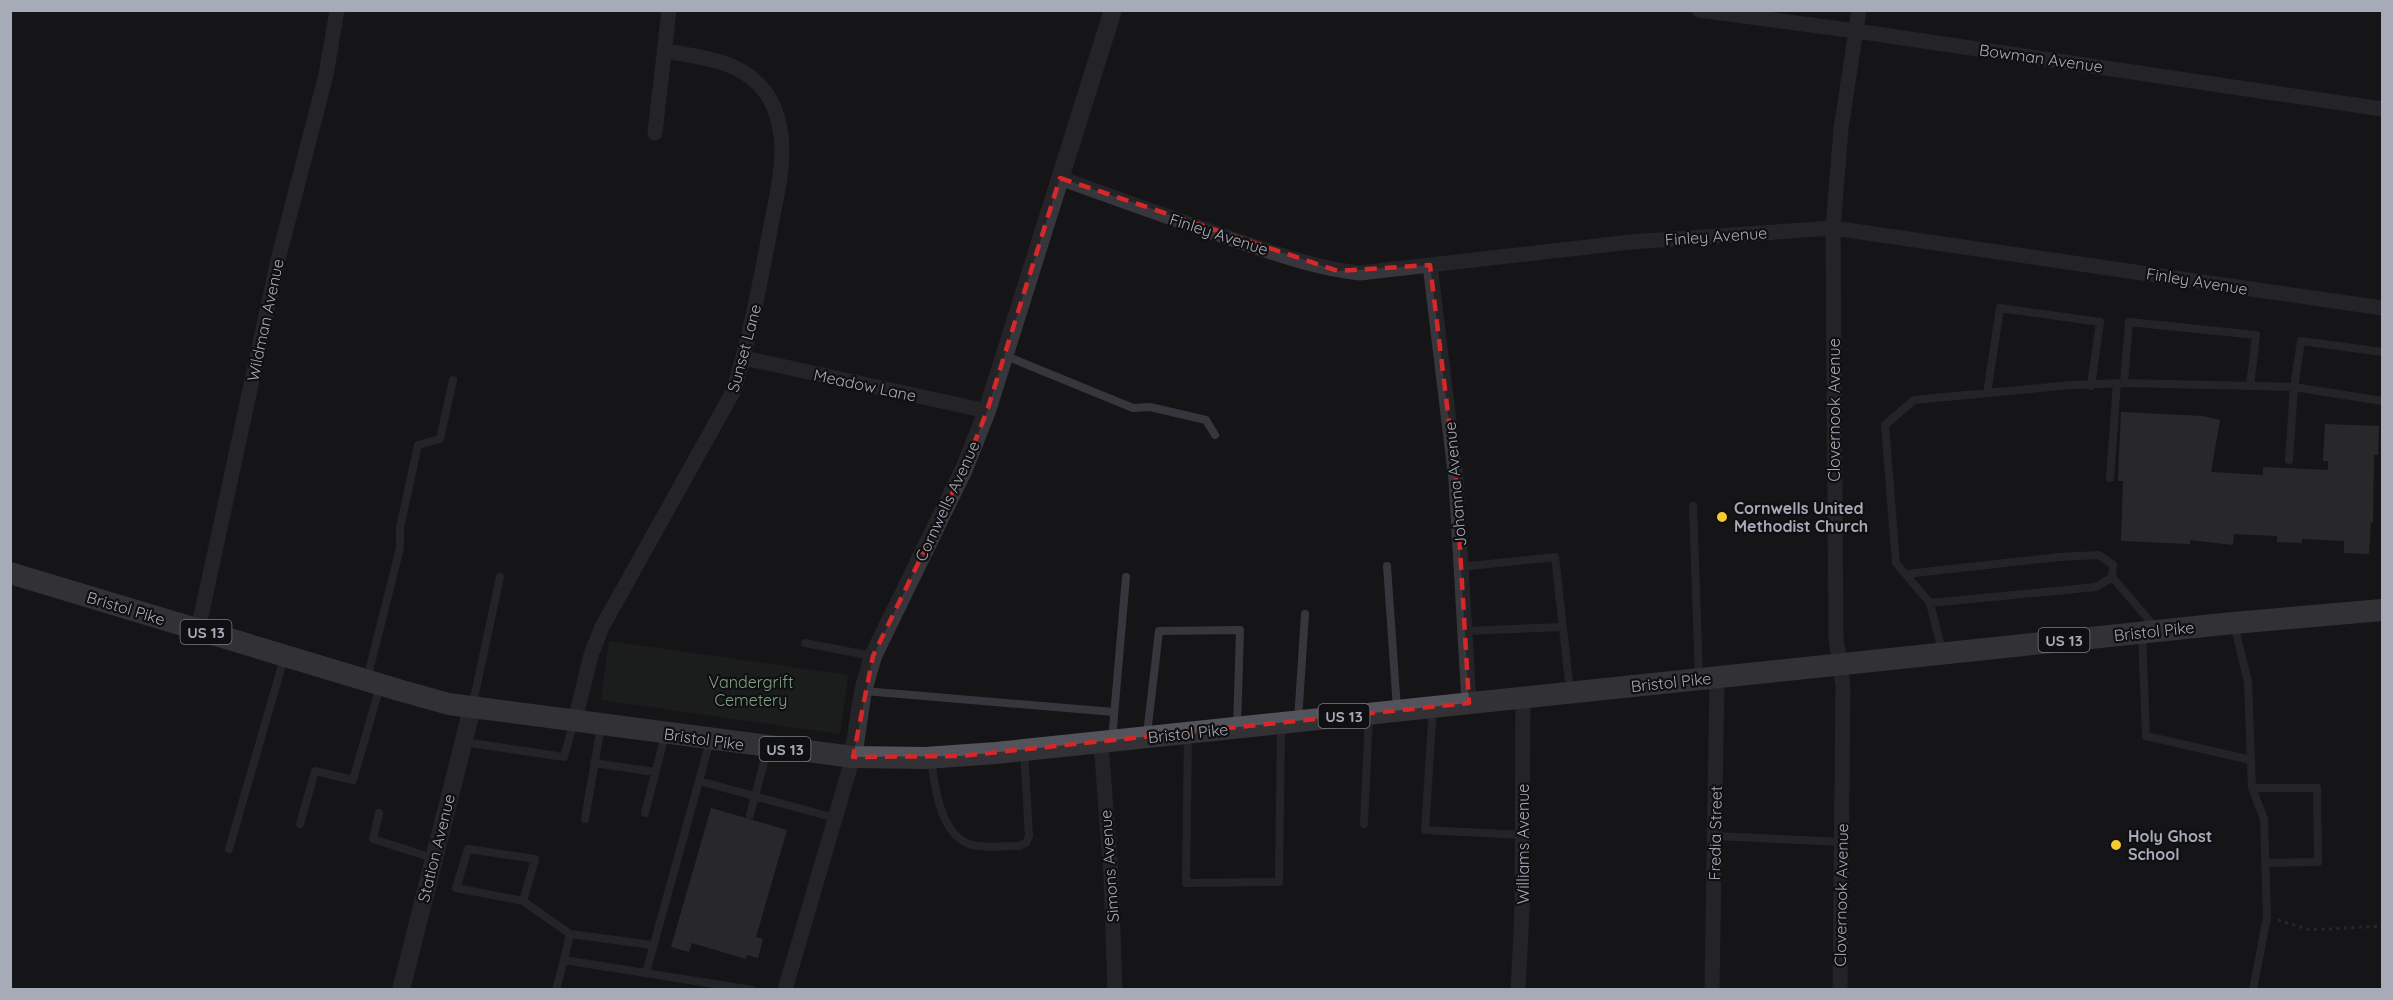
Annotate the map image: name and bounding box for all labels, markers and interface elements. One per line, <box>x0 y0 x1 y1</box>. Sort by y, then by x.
street label: Bowman Avenue <box>1978 39 2104 77</box>
street label: Finley Avenue <box>1167 209 1271 259</box>
street label: Finley Avenue <box>1664 222 1768 250</box>
street label: Wildman Avenue <box>242 257 288 383</box>
street label: Finley Avenue <box>2145 263 2249 299</box>
street label: Sunset Lane <box>723 302 765 394</box>
street label: Clovernook Avenue <box>1824 338 1844 482</box>
street label: Meadow Lane <box>812 364 918 406</box>
street label: Johanna Avenue <box>1440 421 1470 547</box>
street label: Cornwells Avenue <box>910 438 984 564</box>
place label: Cornwells United Methodist Church <box>1734 498 1868 536</box>
marker: Cornwells United Methodist Church <box>1715 510 1729 524</box>
street label: Bristol Pike <box>84 587 168 629</box>
street label: Bristol Pike <box>2113 617 2195 645</box>
road number: US 13 <box>180 620 232 644</box>
road number: US 13 <box>2038 628 2090 652</box>
street label: Bristol Pike <box>1630 668 1712 696</box>
park label: Vandergrift Cemetery <box>709 672 793 710</box>
road number: US 13 <box>1318 704 1370 728</box>
street label: Bristol Pike <box>1147 719 1229 747</box>
street label: Bristol Pike <box>663 723 745 755</box>
road number: US 13 <box>760 737 810 761</box>
street label: Williams Avenue <box>1513 784 1533 904</box>
street label: Fredia Street <box>1704 785 1726 881</box>
street label: Station Avenue <box>413 792 459 904</box>
street label: Simons Avenue <box>1095 809 1123 923</box>
street label: Clovernook Avenue <box>1830 823 1852 967</box>
place label: Holy Ghost School <box>2128 826 2212 864</box>
marker: Holy Ghost School <box>2109 838 2123 852</box>

